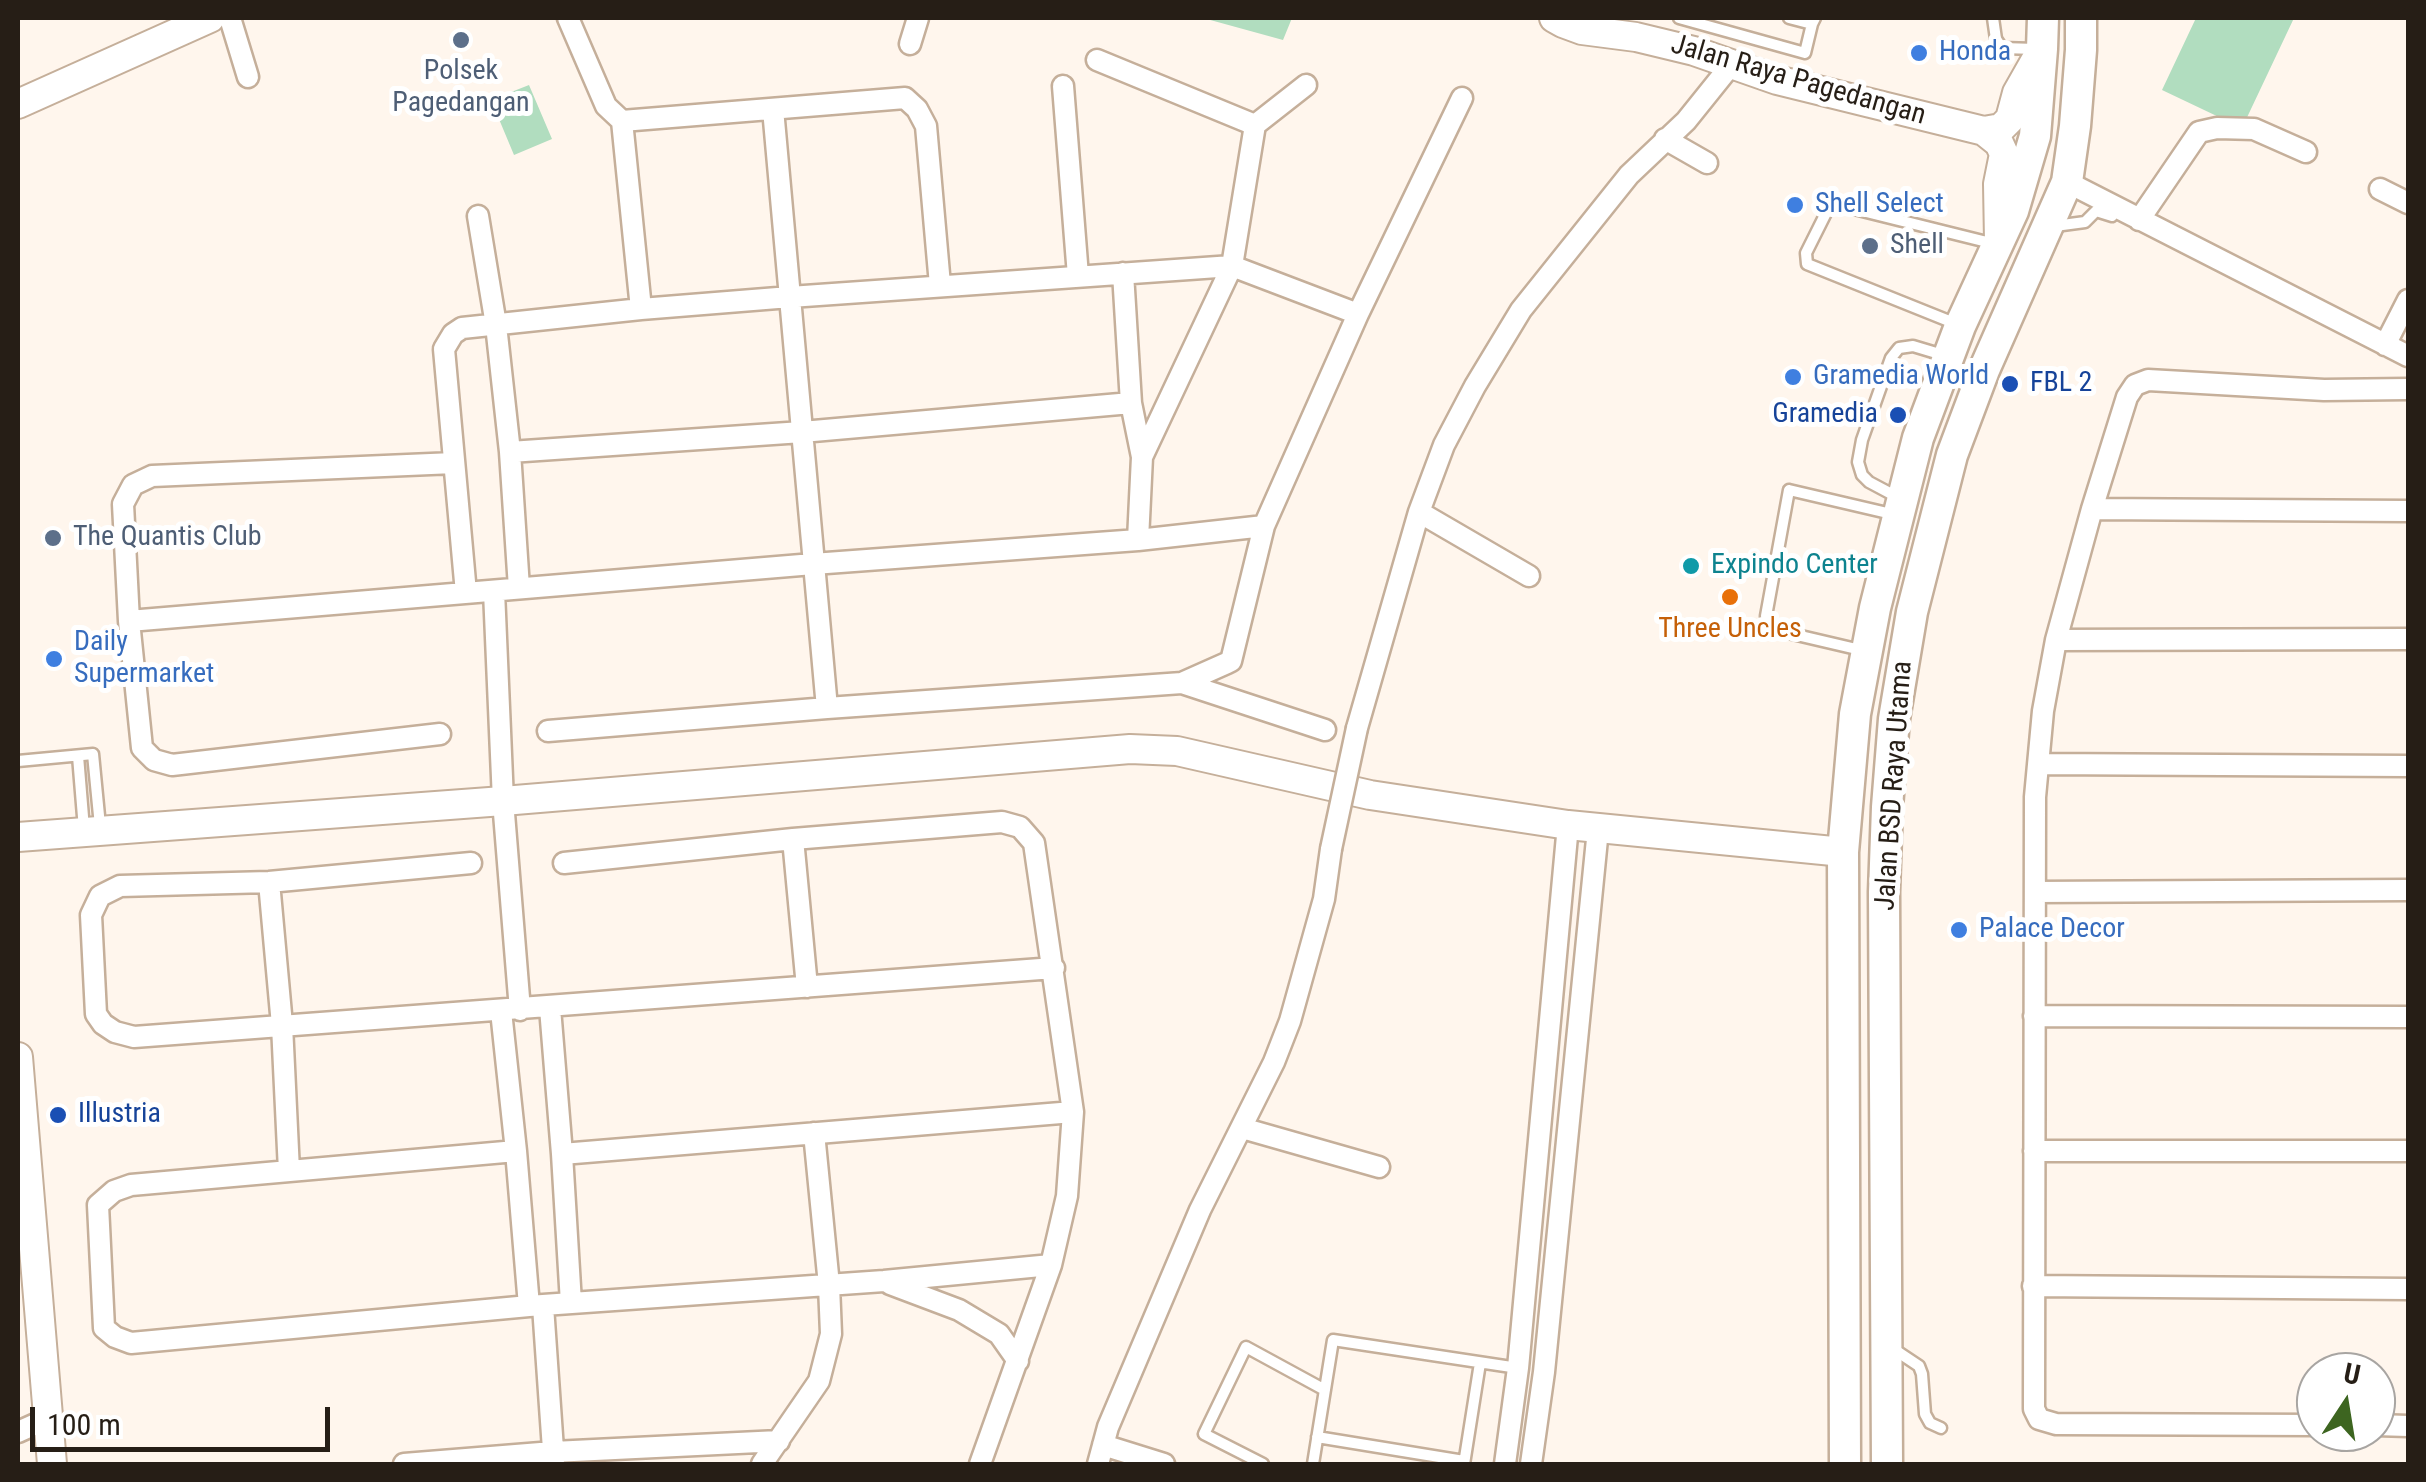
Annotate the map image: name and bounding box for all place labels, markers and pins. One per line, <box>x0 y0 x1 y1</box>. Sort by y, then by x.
marker: Polsek Pagedangan <box>450 29 472 51</box>
place label: Honda <box>1939 36 2011 70</box>
marker: Honda <box>1908 42 1930 64</box>
place label: Polsek Pagedangan <box>392 55 530 121</box>
place label: Shell Select <box>1815 188 1944 222</box>
marker: Shell Select <box>1784 194 1806 216</box>
place label: Shell <box>1890 229 1944 263</box>
marker: Shell <box>1859 235 1881 257</box>
place label: Gramedia World <box>1813 360 1989 394</box>
marker: Gramedia World <box>1782 366 1804 388</box>
place label: FBL 2 <box>2030 367 2092 401</box>
marker: FBL 2 <box>1999 373 2021 395</box>
place label: Gramedia <box>1772 398 1878 432</box>
marker: Gramedia <box>1887 404 1909 426</box>
place label: The Quantis Club <box>73 521 262 555</box>
marker: The Quantis Club <box>42 527 64 549</box>
place label: Expindo Center <box>1711 549 1878 583</box>
marker: Expindo Center <box>1680 555 1702 577</box>
marker: Three Uncles <box>1719 586 1741 608</box>
place label: Three Uncles <box>1658 613 1802 647</box>
place label: Daily Supermarket <box>74 626 214 692</box>
marker: Daily Supermarket <box>43 648 65 670</box>
place label: Palace Decor <box>1979 913 2125 947</box>
marker: Palace Decor <box>1948 919 1970 941</box>
place label: Illustria <box>78 1098 161 1132</box>
marker: Illustria <box>47 1104 69 1126</box>

